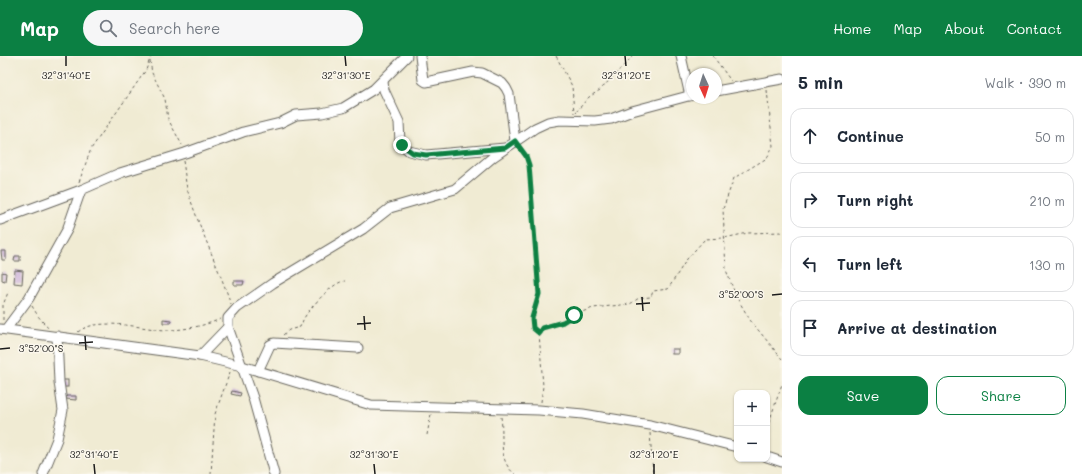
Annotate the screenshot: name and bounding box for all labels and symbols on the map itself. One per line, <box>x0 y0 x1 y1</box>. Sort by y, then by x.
text: 32°31'40"E <box>41 68 91 82</box>
text: 32°31'30"E <box>321 68 371 82</box>
text: 32°31'20"E <box>602 68 651 82</box>
north arrow <box>686 68 722 104</box>
route end <box>393 136 411 154</box>
text: 3°52'00"S <box>719 287 764 301</box>
route start <box>565 306 583 324</box>
text: 3°52'00"S <box>19 341 64 355</box>
text: 32°31'40"E <box>69 447 119 461</box>
text: 32°31'30"E <box>349 447 399 461</box>
text: 32°31'20"E <box>630 447 679 461</box>

